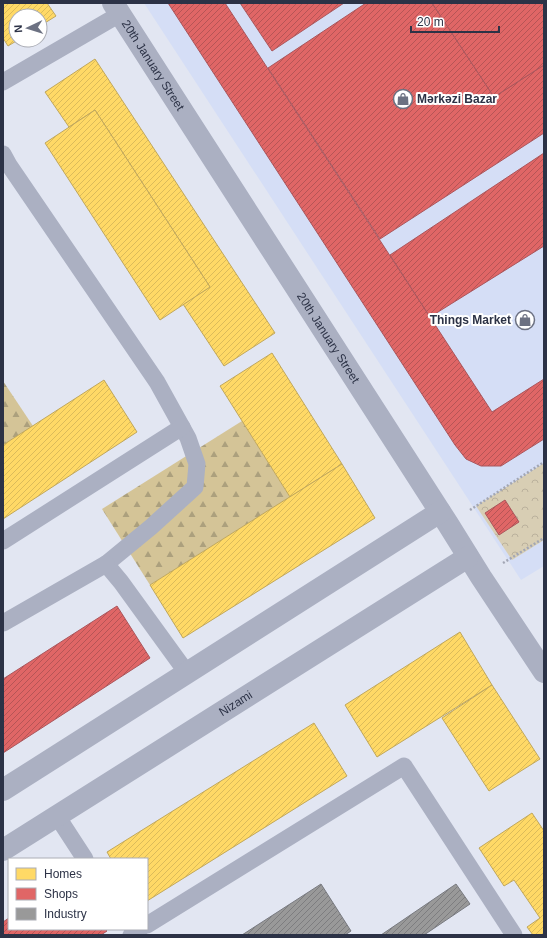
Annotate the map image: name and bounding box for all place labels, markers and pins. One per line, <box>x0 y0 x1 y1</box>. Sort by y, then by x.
shop icon: Mərkəzi Bazar <box>392 88 414 110</box>
place label: Mərkəzi Bazar <box>417 92 497 106</box>
shop icon: Things Market <box>514 309 536 331</box>
place label: Things Market <box>430 313 511 327</box>

